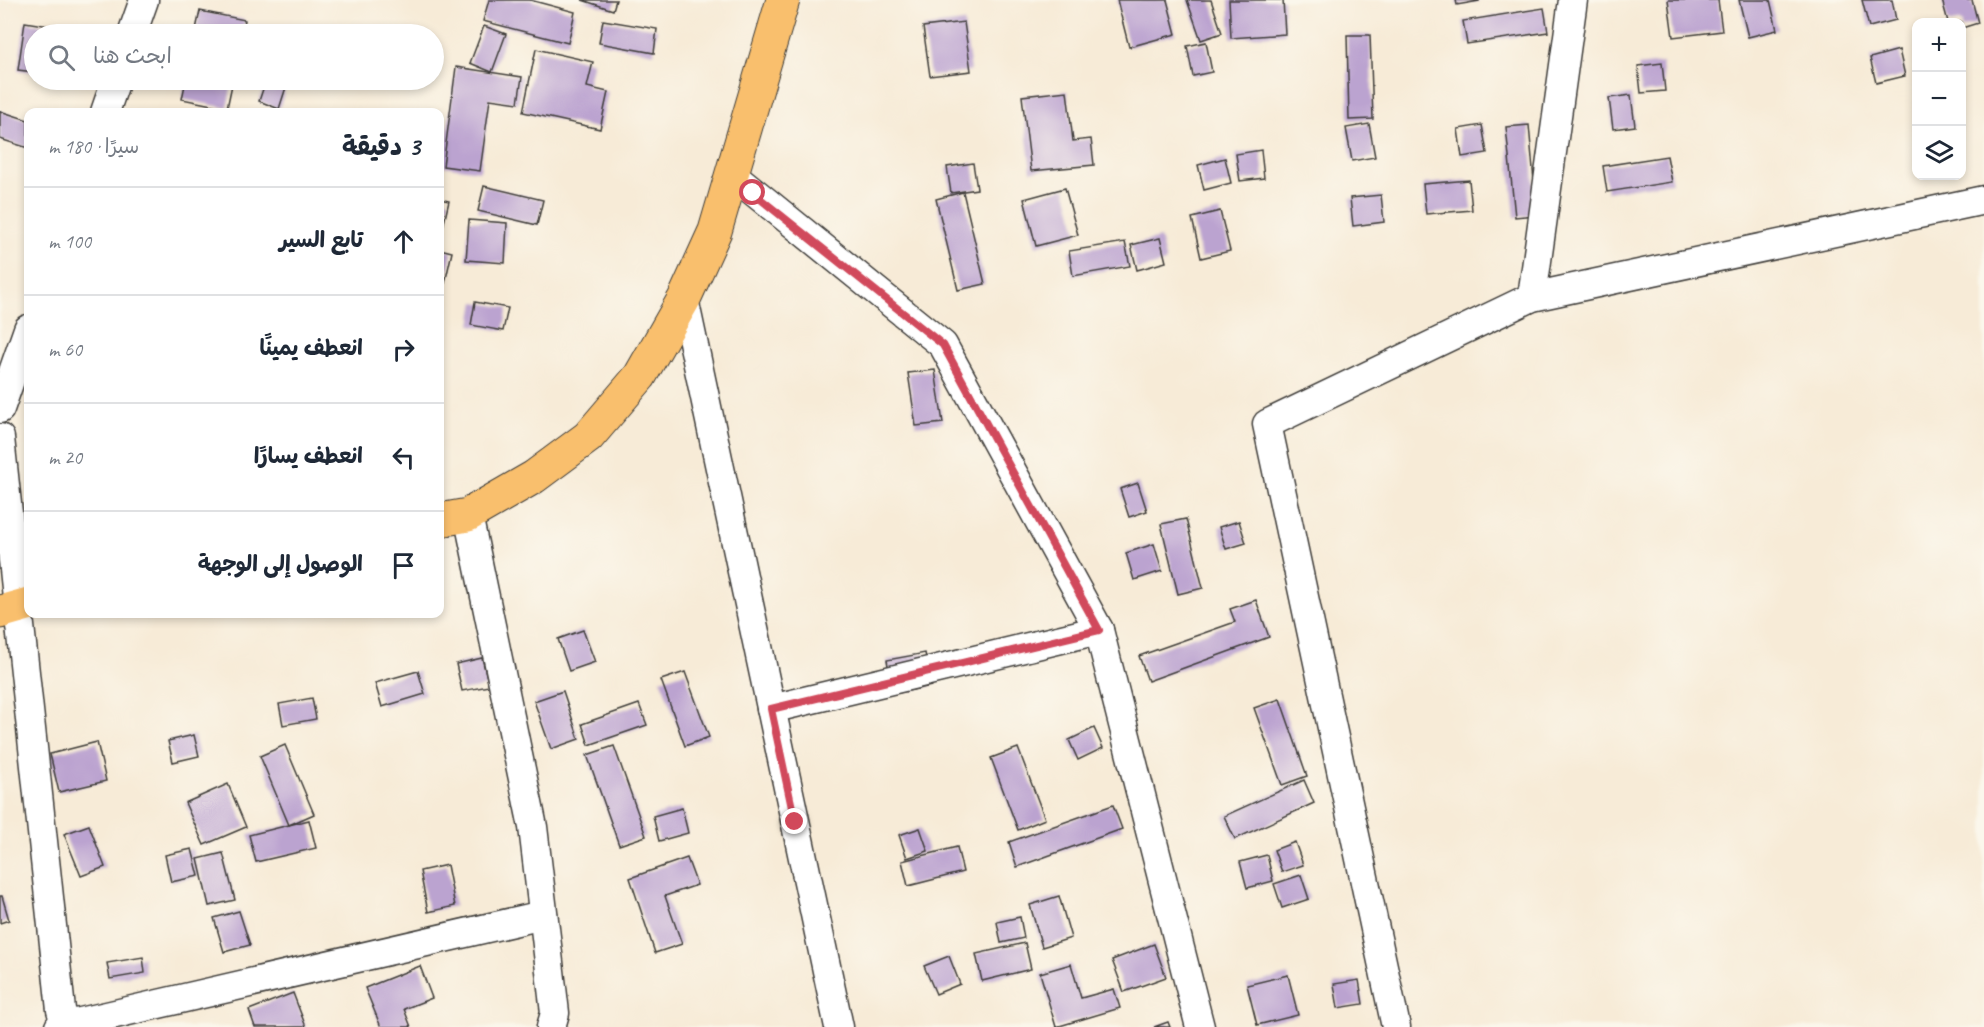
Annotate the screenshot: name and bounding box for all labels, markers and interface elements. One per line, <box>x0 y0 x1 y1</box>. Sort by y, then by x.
map controls <box>1912 18 1966 180</box>
button: + <box>1912 18 1966 72</box>
search box <box>24 24 444 90</box>
icon: search <box>45 41 78 74</box>
text: ابحث هنا <box>93 42 172 70</box>
button: − <box>1912 72 1966 126</box>
button: layers <box>1912 126 1966 180</box>
text: 3 دقيقة <box>342 130 420 163</box>
text: سيرًا · 180 m <box>48 134 139 159</box>
route start <box>739 179 765 205</box>
icon: ahead <box>387 225 420 258</box>
text: تابع السير <box>279 226 363 254</box>
text: 100 m <box>48 229 91 254</box>
icon: right <box>387 333 420 366</box>
text: انعطف يمينًا <box>259 334 363 362</box>
text: 60 m <box>48 337 82 362</box>
icon: left <box>387 441 420 474</box>
text: انعطف يسارًا <box>254 442 363 470</box>
text: 20 m <box>48 445 82 470</box>
icon: arrive <box>387 549 420 582</box>
text: الوصول إلى الوجهة <box>198 550 363 578</box>
route end <box>781 808 807 834</box>

